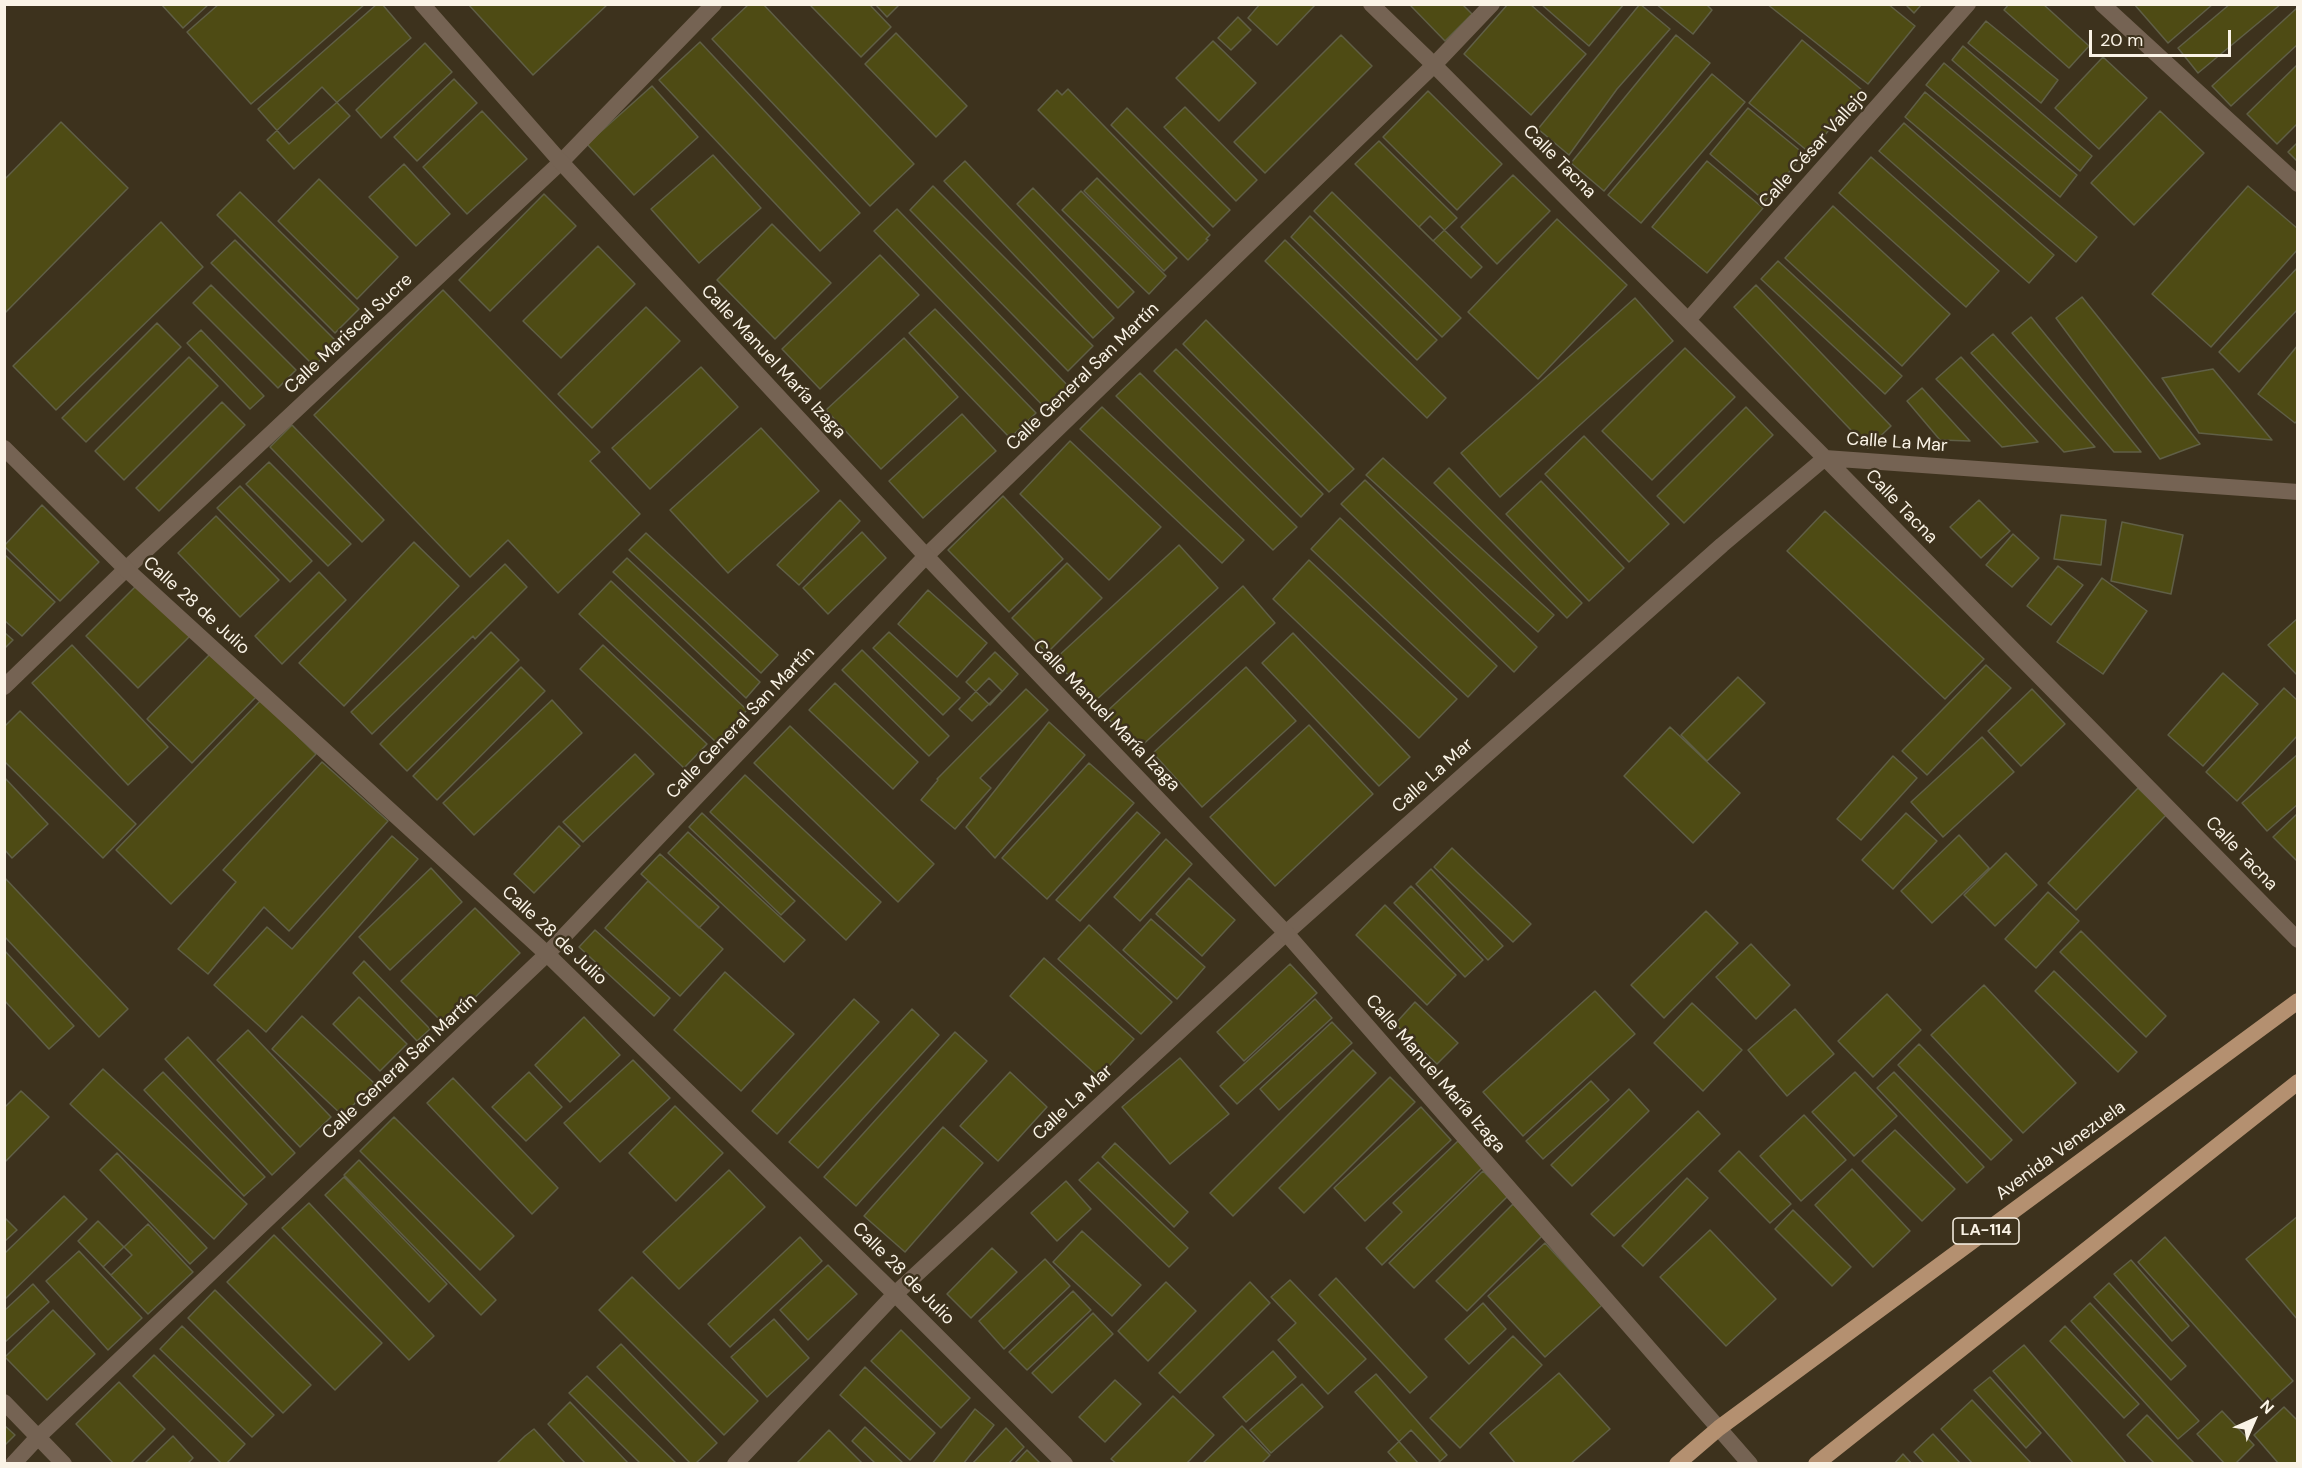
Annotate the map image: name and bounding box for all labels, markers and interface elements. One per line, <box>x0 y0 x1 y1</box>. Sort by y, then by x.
scale bar <box>2092 18 2234 56</box>
text: 20 m <box>2100 28 2143 52</box>
street label: Calle César Vallejo <box>1755 85 1873 213</box>
street label: Calle Tacna <box>1518 121 1600 203</box>
street label: Calle Mariscal Sucre <box>281 269 417 399</box>
street label: Calle Manuel María Izaga <box>696 281 850 443</box>
street label: Calle General San Martín <box>1002 298 1164 456</box>
street label: Calle La Mar <box>1846 429 1948 457</box>
street label: Calle Tacna <box>1860 465 1942 549</box>
street label: Calle 28 de Julio <box>138 552 254 660</box>
street label: Calle Manuel María Izaga <box>1028 636 1184 796</box>
street label: Calle General San Martín <box>662 642 820 804</box>
street label: Calle La Mar <box>1388 734 1478 818</box>
street label: Calle Tacna <box>2200 812 2282 896</box>
street label: Calle 28 de Julio <box>497 882 611 990</box>
street label: Calle General San Martín <box>318 990 482 1144</box>
street label: Calle Manuel María Izaga <box>1360 990 1510 1158</box>
street label: Calle La Mar <box>1029 1061 1117 1145</box>
street label: Avenida Venezuela <box>1992 1097 2130 1205</box>
street label: Calle 28 de Julio <box>847 1218 959 1330</box>
road number: LA-114 <box>1953 1218 2019 1244</box>
north arrow <box>2224 1390 2284 1450</box>
text: N <box>2256 1395 2279 1418</box>

